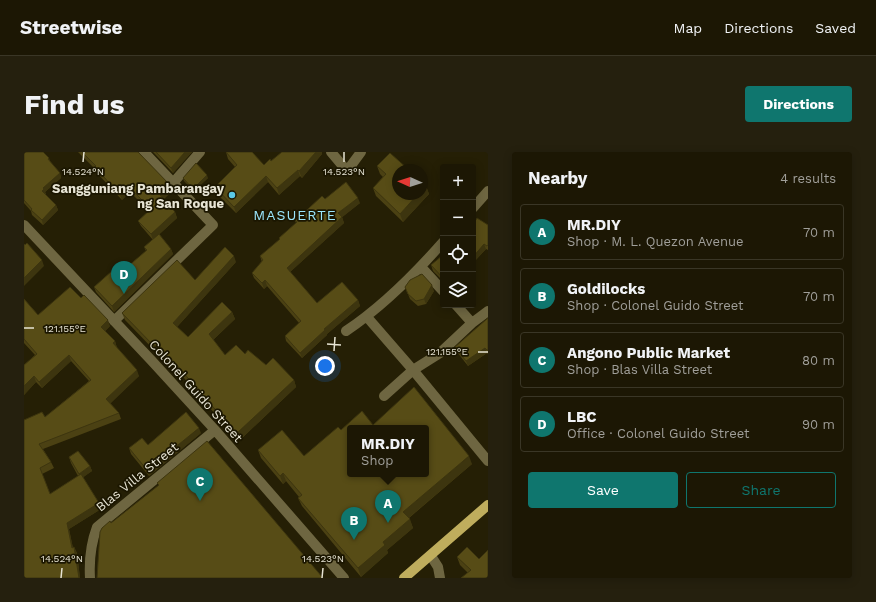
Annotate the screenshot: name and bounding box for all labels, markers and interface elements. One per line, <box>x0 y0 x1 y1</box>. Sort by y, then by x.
text: Streetwise <box>20 16 123 39</box>
text: Map <box>674 20 702 36</box>
text: Directions <box>724 20 793 36</box>
text: Saved <box>815 20 856 36</box>
button: Directions <box>745 86 852 122</box>
text: Find us <box>24 88 124 121</box>
north arrow <box>392 164 428 200</box>
map controls <box>440 164 476 308</box>
button: + <box>440 164 476 200</box>
text: 14.524°N <box>62 166 104 177</box>
text: 14.523°N <box>323 166 365 177</box>
text: Nearby <box>528 168 587 188</box>
text: 4 results <box>780 171 836 186</box>
place label: Sangguniang Pambarangay ng San Roque <box>52 181 225 211</box>
marker: Sangguniang Pambarangay ng San Roque <box>227 190 237 200</box>
button: − <box>440 200 476 236</box>
district label: MASUERTE <box>253 207 337 223</box>
text: MR.DIY <box>567 216 621 234</box>
text: A <box>538 225 546 240</box>
text: 70 m <box>803 225 835 240</box>
text: Shop · M. L. Quezon Avenue <box>567 234 744 249</box>
button: locate <box>440 236 476 272</box>
pin: D <box>111 261 137 294</box>
button: layers <box>440 272 476 308</box>
text: Goldilocks <box>567 280 645 298</box>
text: B <box>538 289 546 304</box>
text: 70 m <box>803 289 835 304</box>
text: Shop · Colonel Guido Street <box>567 298 744 313</box>
text: 121.155°E <box>44 323 86 334</box>
street label: Colonel Guido Street <box>146 337 246 446</box>
text: Angono Public Market <box>567 344 730 362</box>
text: 121.155°E <box>426 346 468 357</box>
text: C <box>538 353 546 368</box>
text: 80 m <box>802 353 835 368</box>
your location <box>315 356 335 376</box>
text: Shop · Blas Villa Street <box>567 362 712 377</box>
text: LBC <box>567 408 597 426</box>
text: D <box>537 417 547 432</box>
text: 90 m <box>802 417 835 432</box>
popup <box>347 425 429 477</box>
text: Office · Colonel Guido Street <box>567 426 749 441</box>
text: MR.DIY <box>361 435 415 453</box>
street label: Blas Villa Street <box>93 439 181 515</box>
text: Shop <box>361 453 393 468</box>
pin: C <box>187 468 213 501</box>
button: Save <box>528 472 678 508</box>
button: Share <box>686 472 836 508</box>
pin: A <box>375 490 401 523</box>
pin: B <box>341 507 367 540</box>
text: 14.524°N <box>41 553 83 564</box>
text: 14.523°N <box>302 553 344 564</box>

